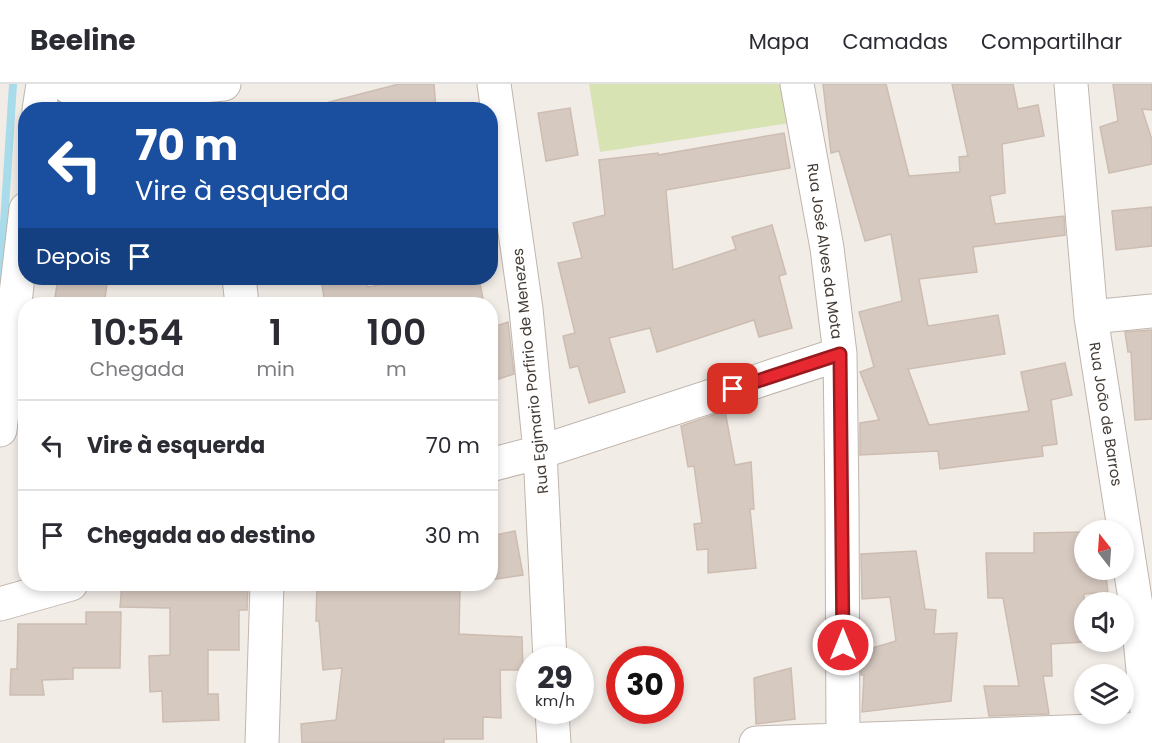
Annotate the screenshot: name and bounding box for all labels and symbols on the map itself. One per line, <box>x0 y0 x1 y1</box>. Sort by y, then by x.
street label: Rua José Alves da Mota <box>802 162 848 340</box>
street label: Rua Egimario Porfirio de Menezes <box>507 247 553 495</box>
street label: Rua João de Barros <box>1084 340 1128 488</box>
pin <box>707 363 758 414</box>
north arrow <box>1074 520 1134 580</box>
position arrow <box>811 613 875 677</box>
speed limit sign: 30 <box>606 646 684 724</box>

